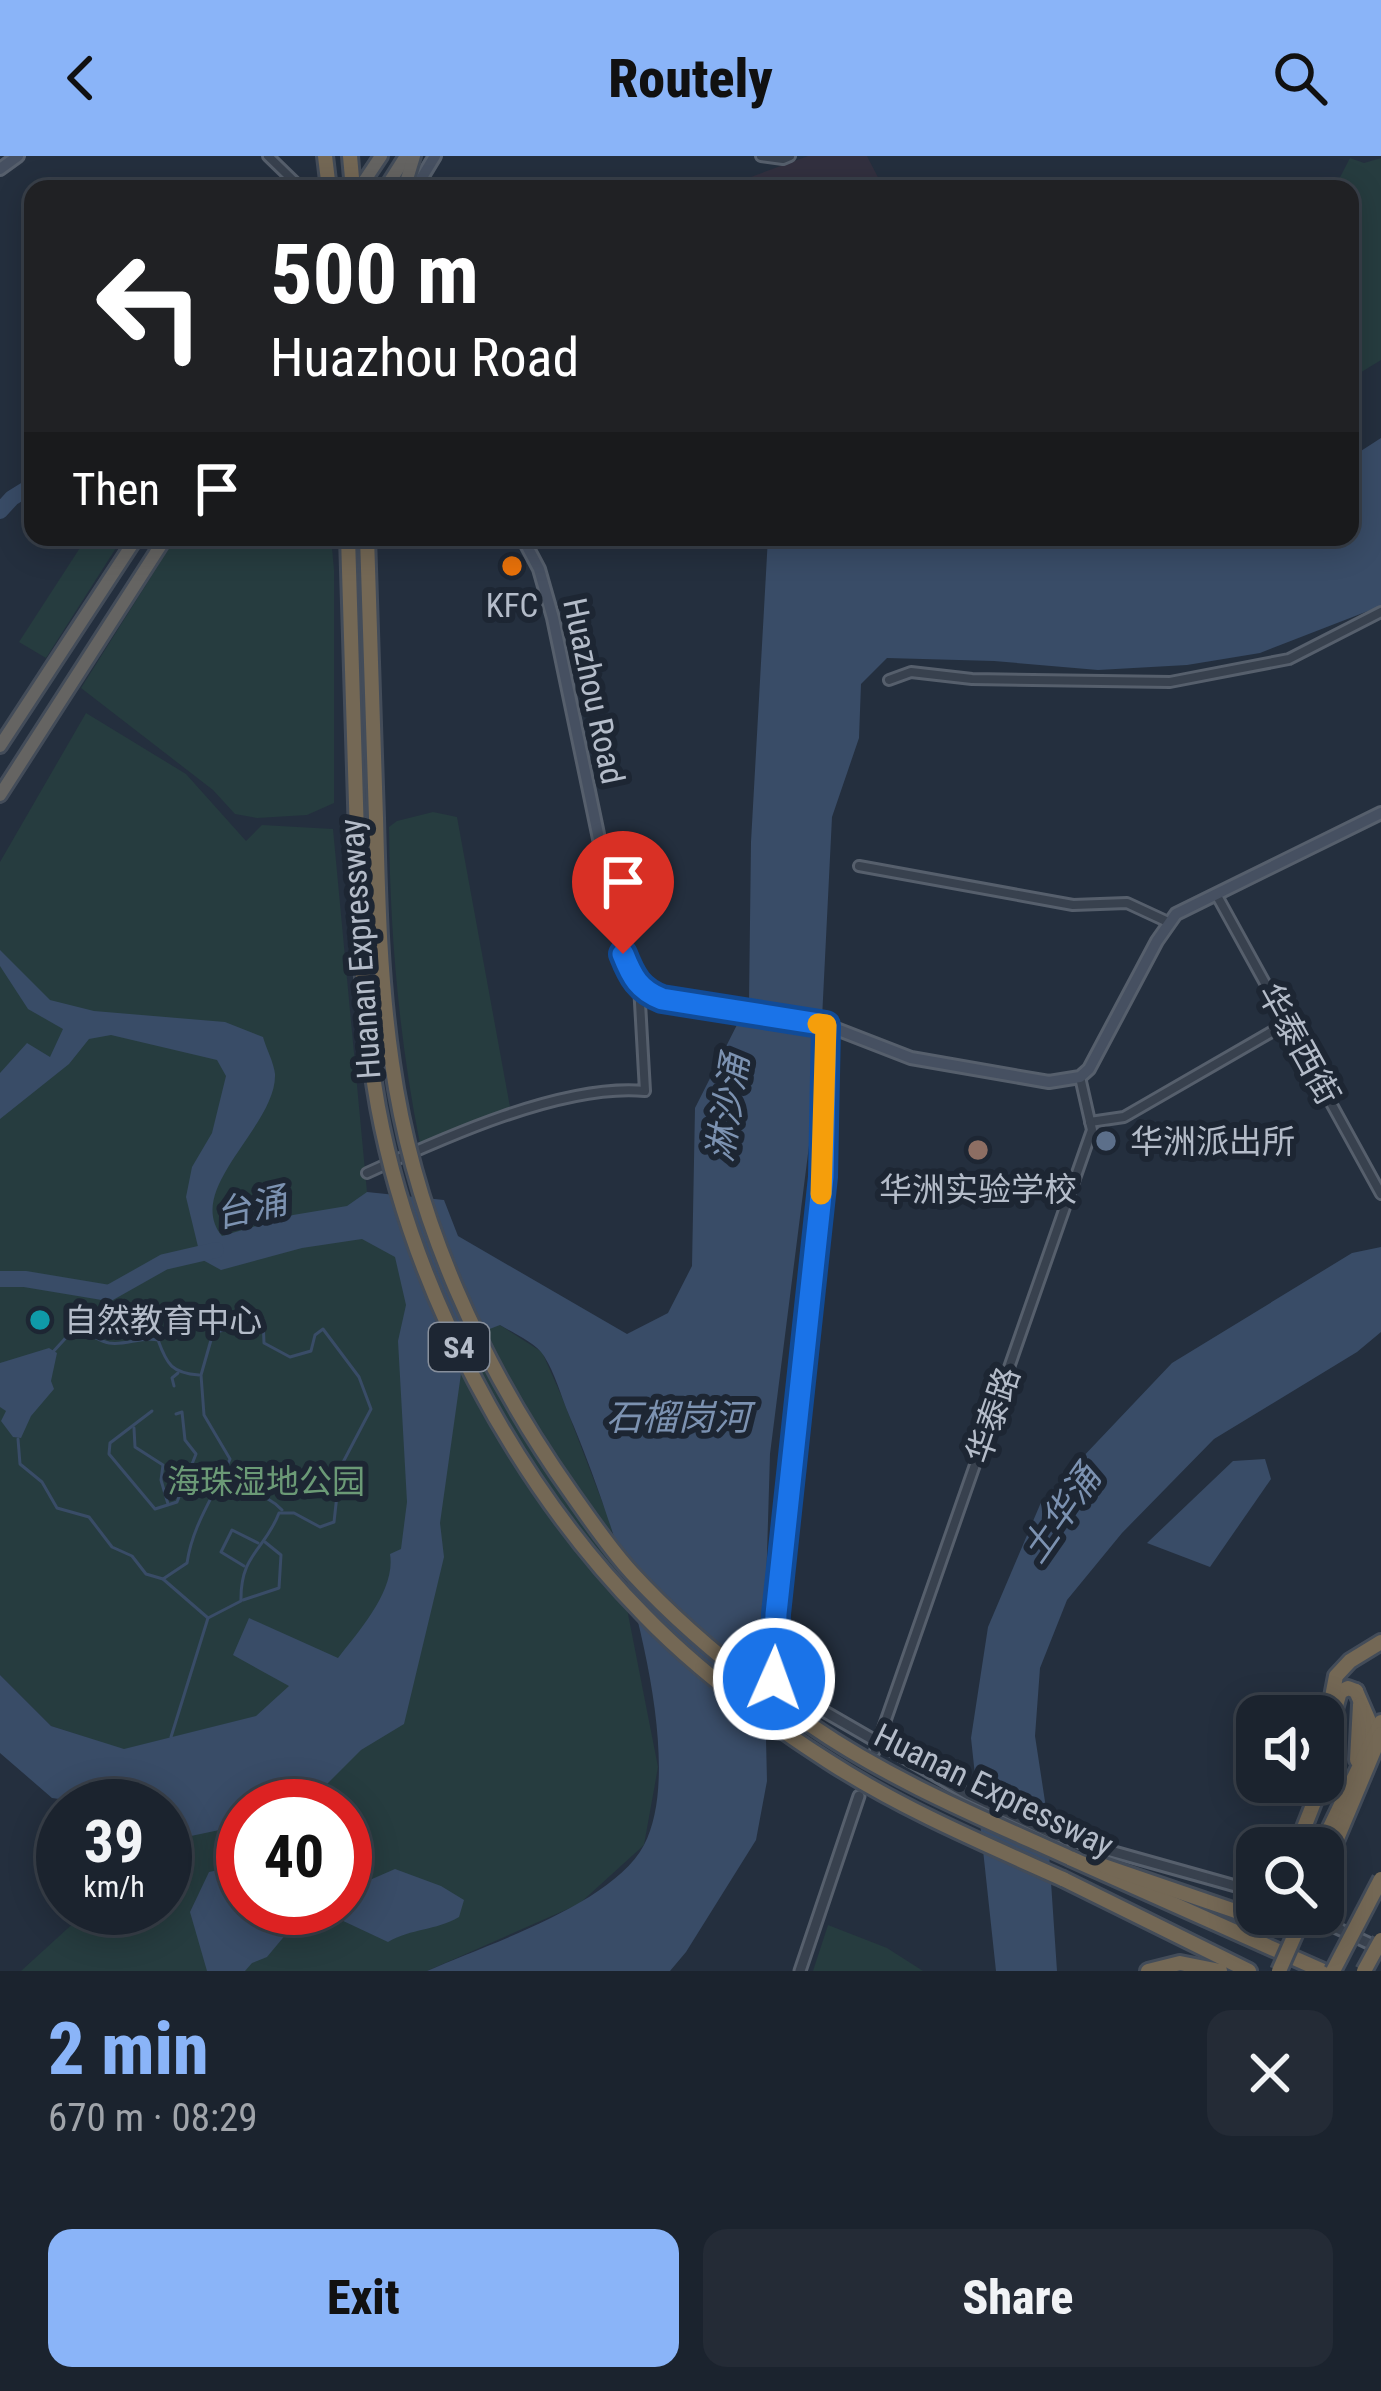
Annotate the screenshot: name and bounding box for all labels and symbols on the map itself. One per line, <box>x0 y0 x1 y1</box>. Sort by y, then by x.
marker: KFC <box>499 553 525 579</box>
place label: KFC <box>486 586 538 625</box>
street label: Huazhou Road <box>555 595 633 787</box>
street label: Huanan Expressway <box>331 817 389 1080</box>
pin <box>572 831 674 954</box>
street label: 华泰西街 <box>1250 977 1348 1111</box>
water label: 淋沙涌 <box>699 1047 758 1165</box>
place label: 华洲派出所 <box>1130 1122 1295 1161</box>
marker: 华洲派出所 <box>1093 1128 1119 1154</box>
marker: 华洲实验学校 <box>965 1137 991 1163</box>
place label: 华洲实验学校 <box>879 1170 1077 1209</box>
water label: 台涌 <box>211 1179 295 1237</box>
place label: 自然教育中心 <box>64 1301 262 1340</box>
marker: 自然教育中心 <box>27 1307 53 1333</box>
road number: S4 <box>429 1323 489 1371</box>
street label: 华泰路 <box>958 1362 1028 1468</box>
water label: 石榴岗河 <box>606 1397 756 1439</box>
water label: 土华涌 <box>1013 1454 1111 1570</box>
park label: 海珠湿地公园 <box>167 1462 365 1501</box>
position arrow <box>711 1616 837 1742</box>
street label: Huanan Expressway <box>868 1715 1120 1865</box>
speed limit sign: 40 <box>216 1779 372 1935</box>

